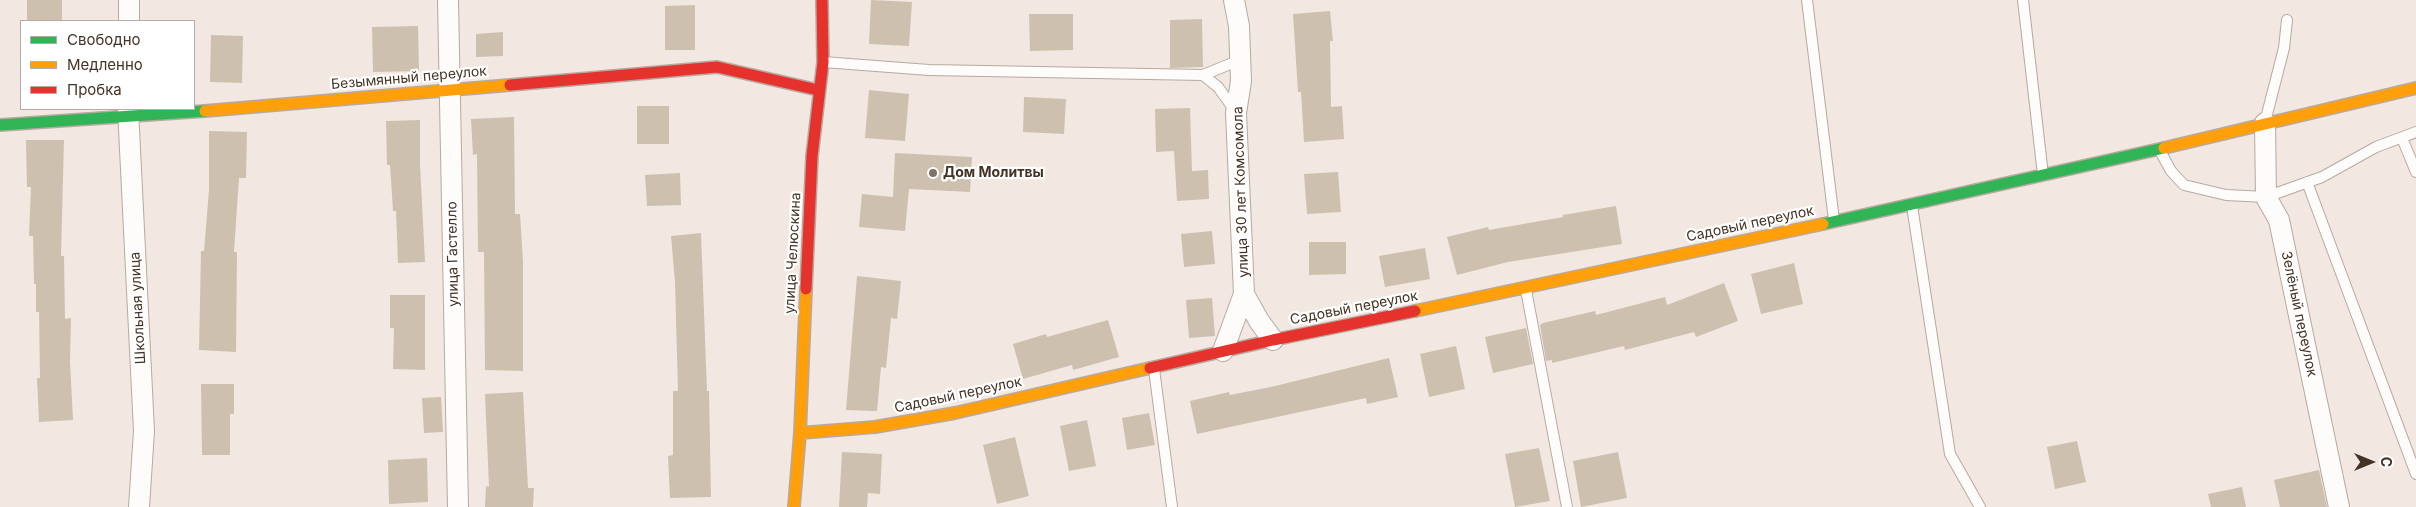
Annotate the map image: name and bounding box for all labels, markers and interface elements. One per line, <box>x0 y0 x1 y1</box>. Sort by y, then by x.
legend <box>20 20 195 110</box>
text: Свободно <box>67 30 141 49</box>
text: Медленно <box>67 55 143 74</box>
street label: Безымянный переулок <box>330 63 488 93</box>
text: Пробка <box>67 80 122 99</box>
street label: улица 30 лет Комсомола <box>1230 106 1252 278</box>
place label: Дом Молитвы <box>943 165 1044 181</box>
marker: Дом Молитвы <box>927 167 939 179</box>
street label: улица Челюскина <box>781 192 805 314</box>
street label: улица Гастелло <box>444 201 462 307</box>
street label: Садовый переулок <box>1685 202 1815 246</box>
street label: Зелёный переулок <box>2277 250 2321 378</box>
street label: Школьная улица <box>127 251 149 365</box>
street label: Садовый переулок <box>1289 287 1419 329</box>
street label: Садовый переулок <box>893 373 1023 417</box>
north arrow <box>2346 437 2396 487</box>
text: С <box>2378 457 2395 467</box>

